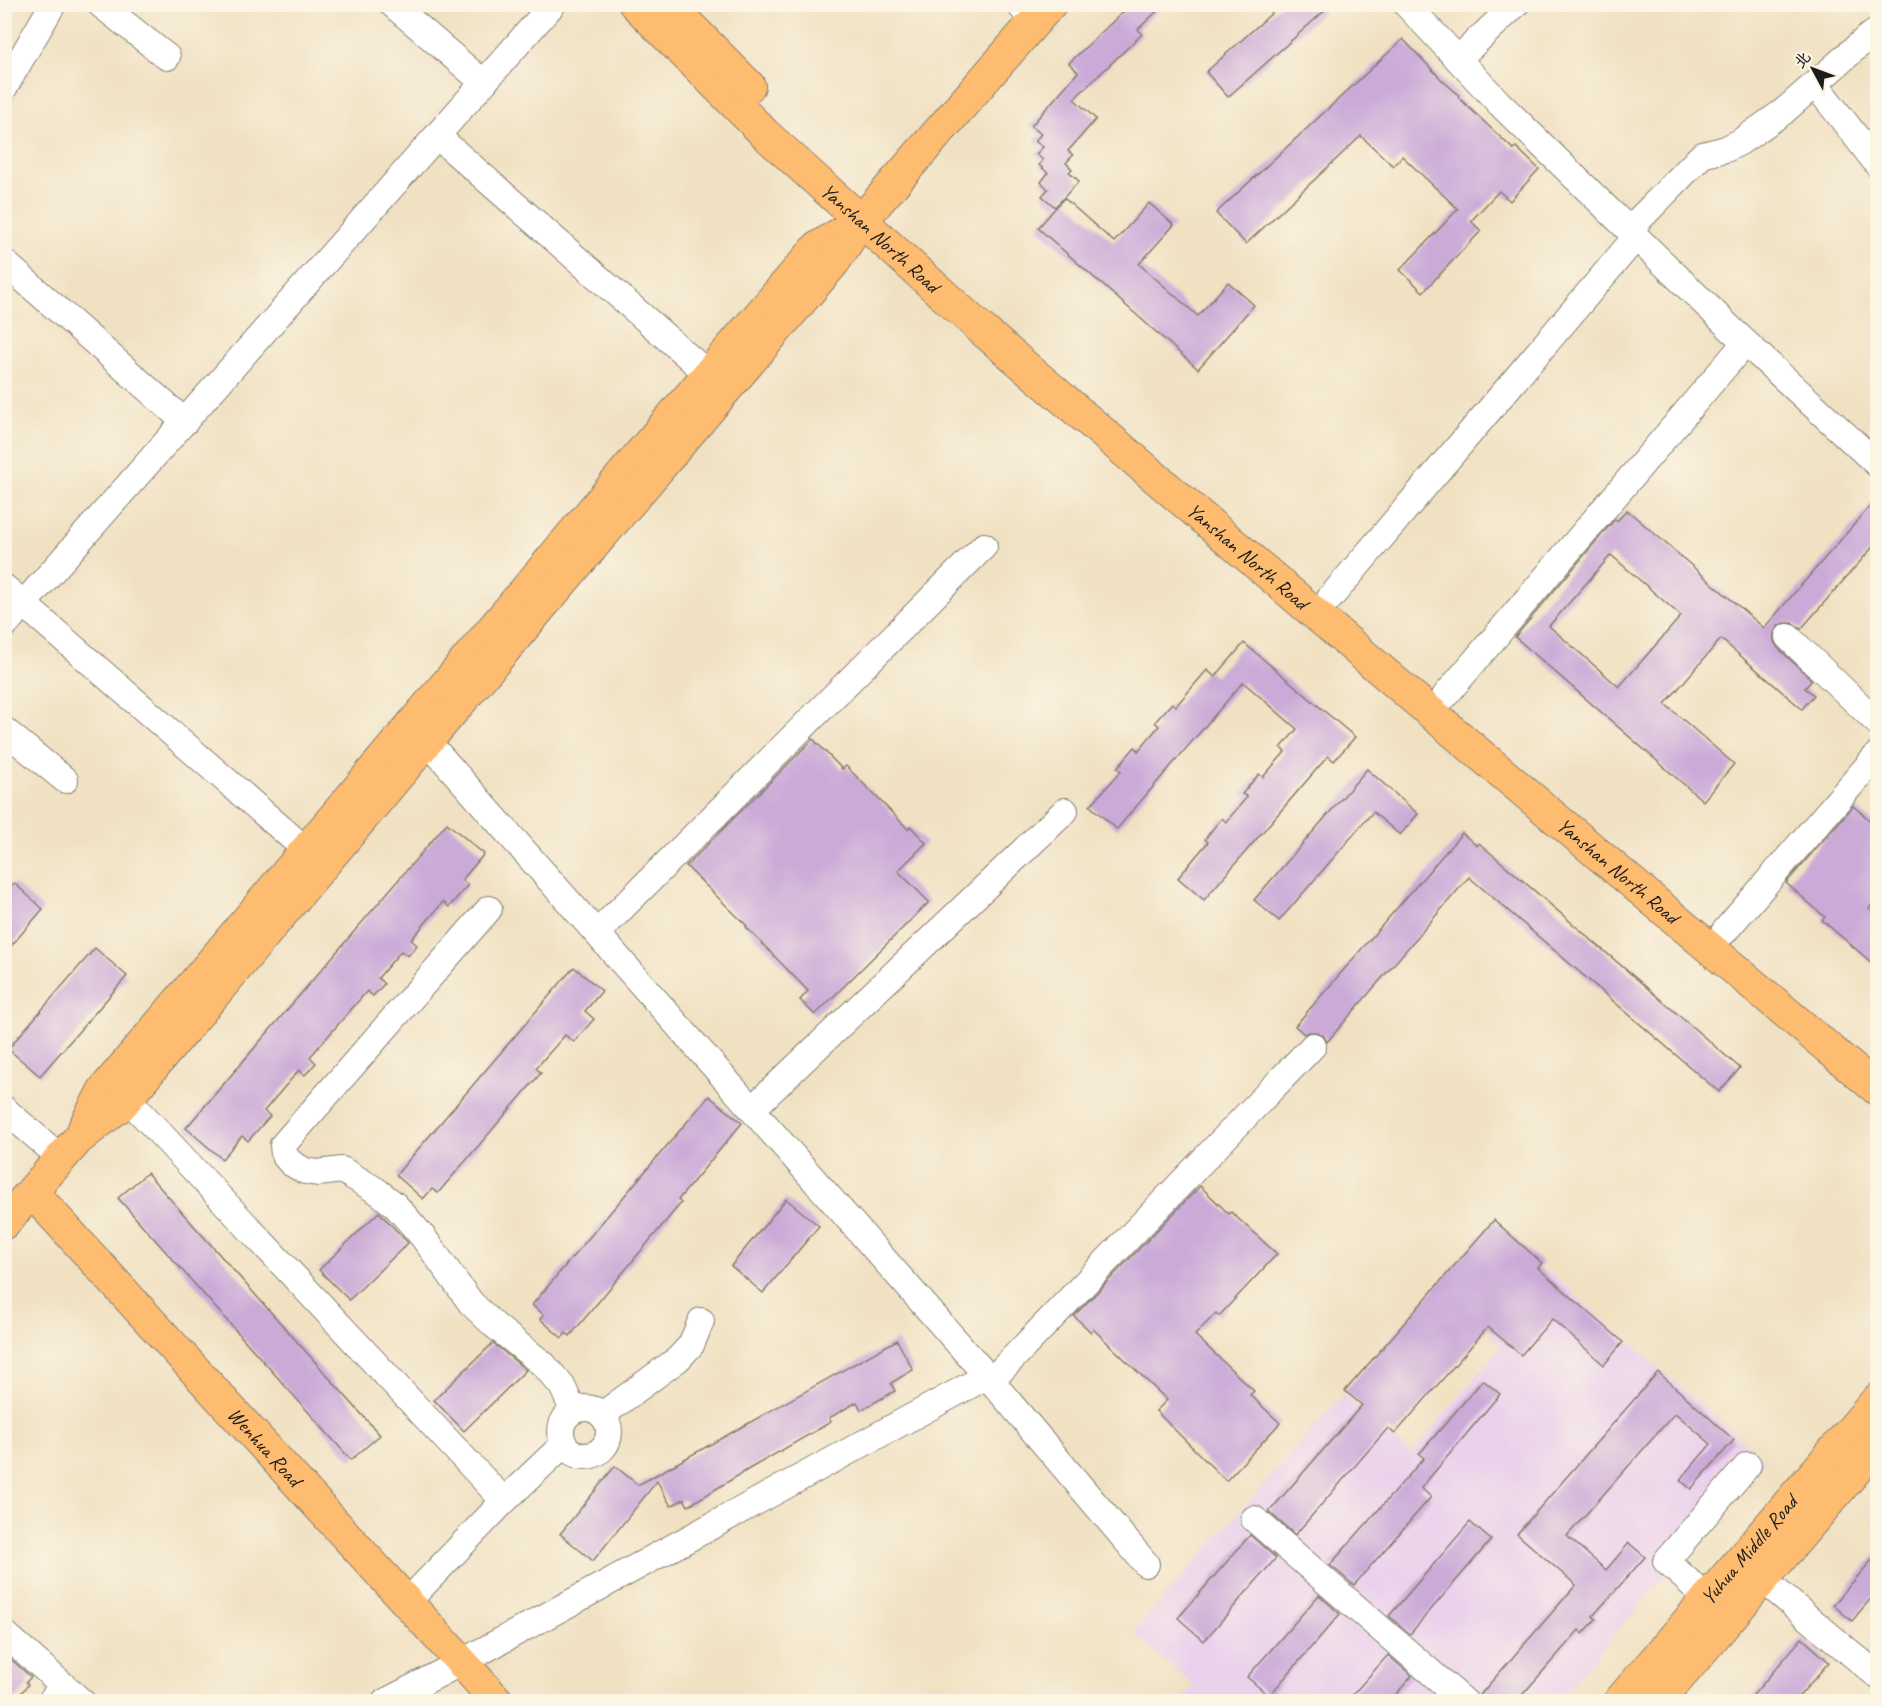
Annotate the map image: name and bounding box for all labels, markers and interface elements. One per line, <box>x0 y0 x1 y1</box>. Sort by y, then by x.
north arrow <box>1783 39 1843 99</box>
text: 北 <box>1790 47 1815 72</box>
street label: Yanshan North Road <box>815 178 948 301</box>
street label: Yanshan North Road <box>1181 497 1316 618</box>
street label: Yanshan North Road <box>1552 812 1687 932</box>
street label: Wenhua Road <box>222 1402 310 1494</box>
street label: Yuhua Middle Road <box>1695 1487 1805 1610</box>

